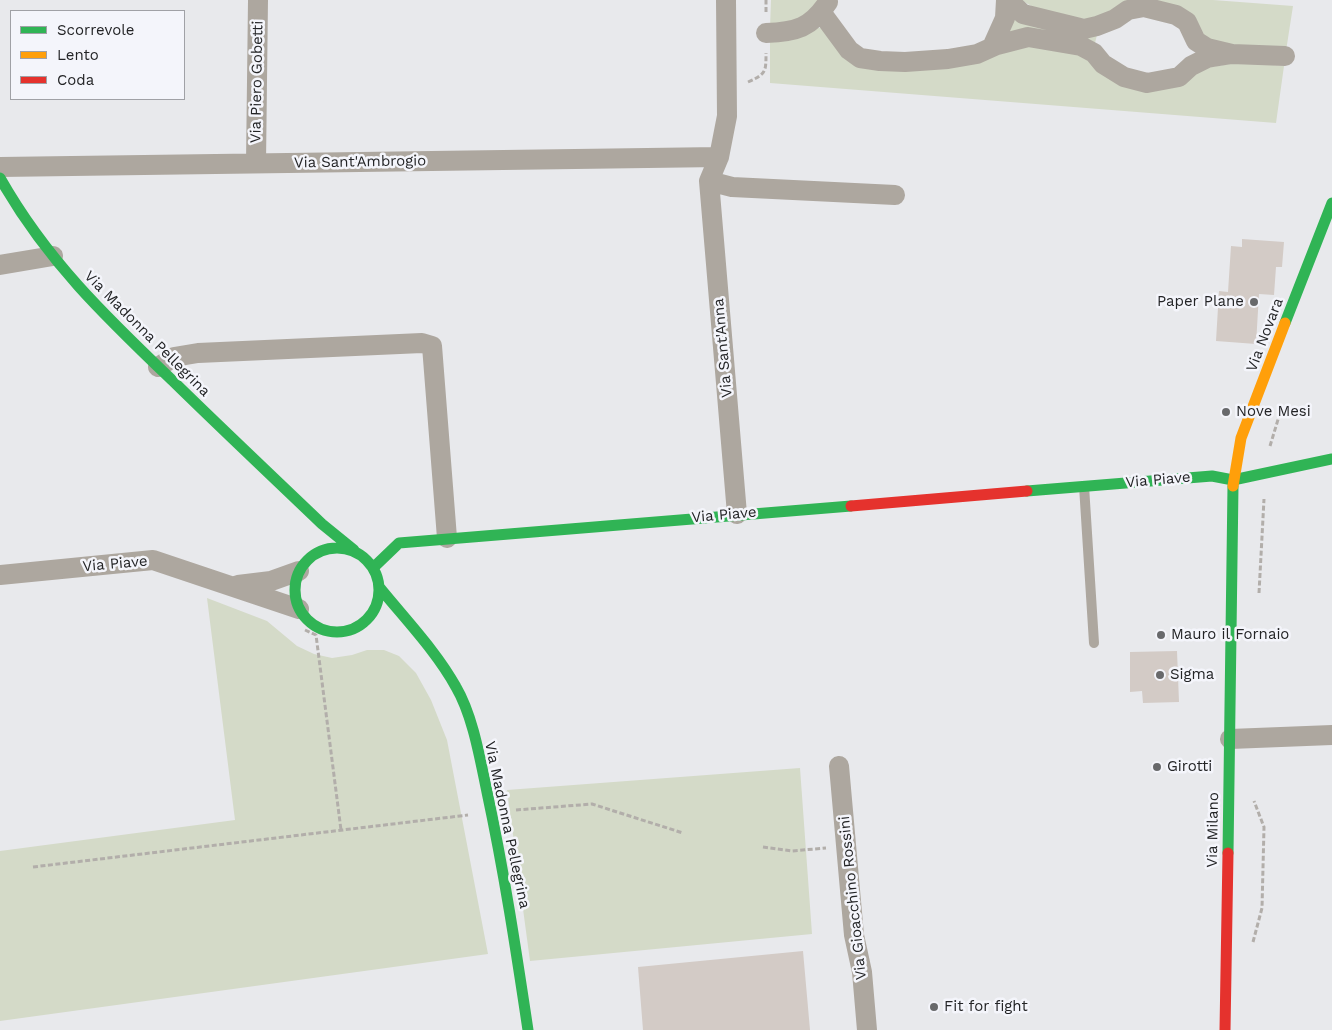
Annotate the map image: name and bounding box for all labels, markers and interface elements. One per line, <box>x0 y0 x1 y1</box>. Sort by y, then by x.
legend <box>10 10 185 100</box>
text: Scorrevole <box>57 21 135 39</box>
street label: Via Piero Gobetti <box>247 21 267 143</box>
text: Lento <box>57 46 99 64</box>
text: Coda <box>57 71 94 89</box>
street label: Via Sant'Ambrogio <box>294 152 426 172</box>
street label: Via Madonna Pellegrina <box>80 267 214 401</box>
place label: Paper Plane <box>1157 293 1244 311</box>
street label: Via Novara <box>1243 296 1287 374</box>
marker: Paper Plane <box>1248 296 1260 308</box>
street label: Via Sant'Anna <box>710 298 736 398</box>
place label: Nove Mesi <box>1236 403 1311 421</box>
marker: Nove Mesi <box>1220 406 1232 418</box>
street label: Via Piave <box>1125 468 1191 492</box>
street label: Via Piave <box>691 503 757 527</box>
street label: Via Piave <box>82 552 148 576</box>
place label: Mauro il Fornaio <box>1171 626 1289 644</box>
marker: Mauro il Fornaio <box>1155 629 1167 641</box>
place label: Sigma <box>1170 666 1214 684</box>
marker: Sigma <box>1154 669 1166 681</box>
street label: Via Madonna Pellegrina <box>480 740 534 910</box>
place label: Girotti <box>1167 758 1212 776</box>
marker: Girotti <box>1151 761 1163 773</box>
street label: Via Milano <box>1203 792 1223 868</box>
street label: Via Gioacchino Rossini <box>835 815 871 981</box>
place label: Fit for fight <box>944 998 1028 1016</box>
marker: Fit for fight <box>928 1001 940 1013</box>

